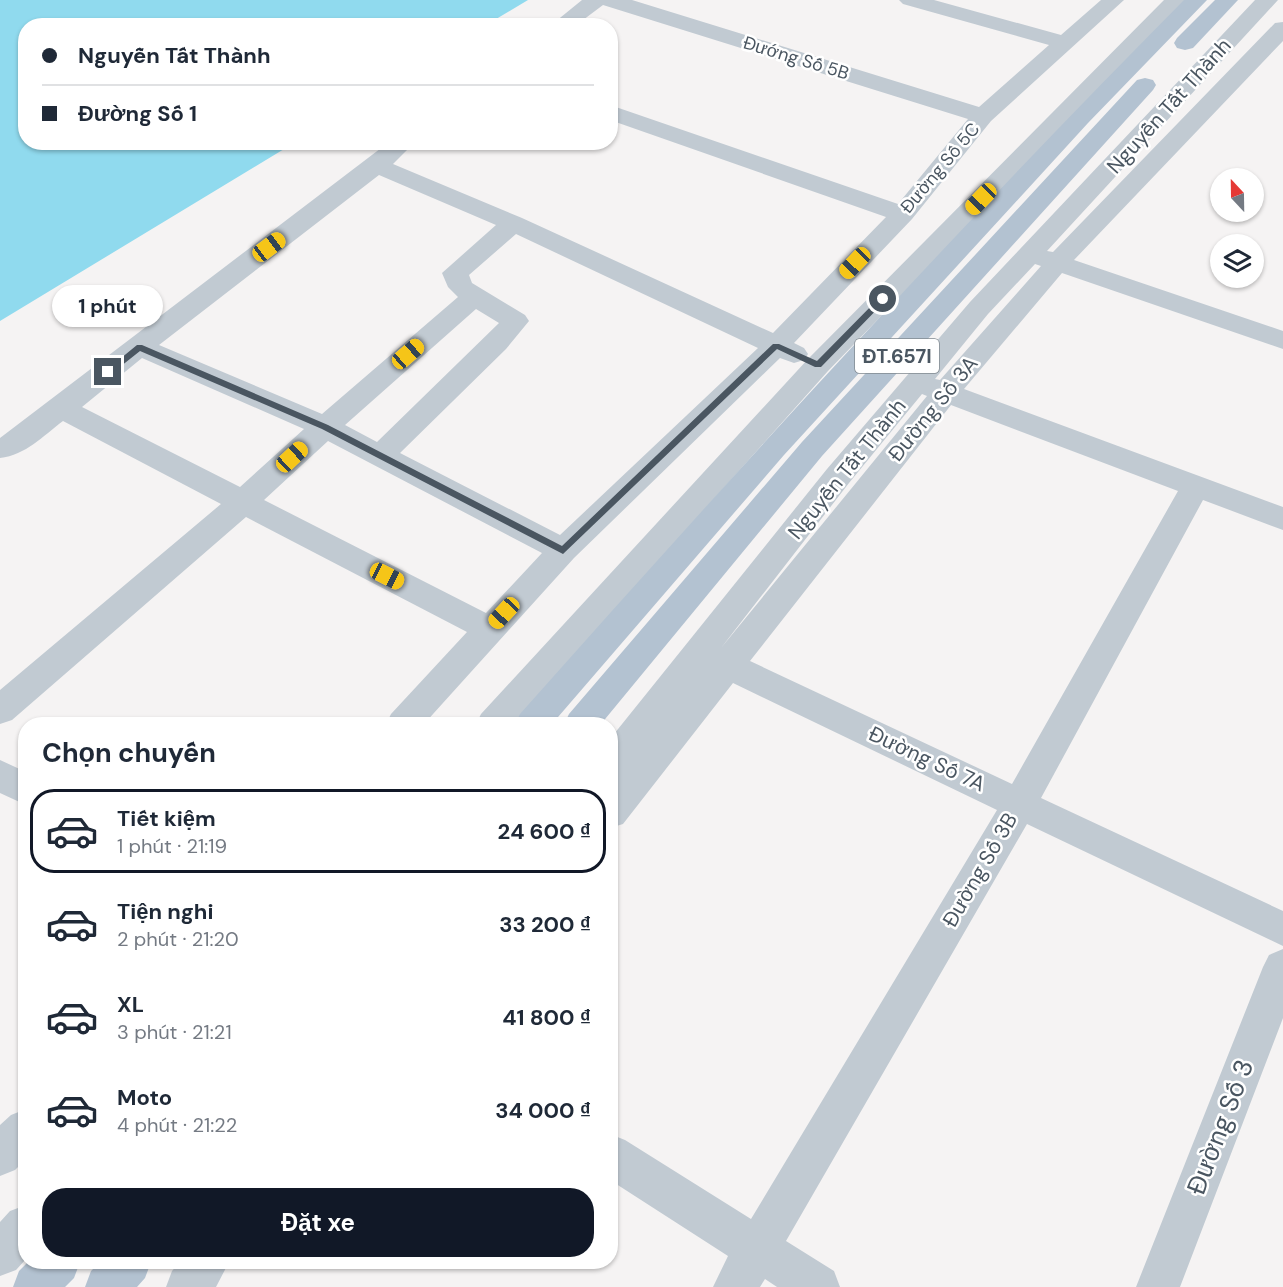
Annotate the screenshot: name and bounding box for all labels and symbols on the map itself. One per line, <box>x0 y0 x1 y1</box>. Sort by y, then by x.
street label: Đướng Số 5B <box>740 31 852 86</box>
street label: Nguyễn Tất Thành <box>1101 32 1237 180</box>
street label: Đường Số 5C <box>895 117 985 218</box>
north arrow <box>1210 168 1264 222</box>
car <box>962 180 1000 218</box>
car <box>249 229 289 265</box>
car <box>836 244 874 282</box>
callout: 1 phút <box>52 285 164 327</box>
route start <box>869 285 896 312</box>
car <box>389 335 427 373</box>
road number: ĐT.657I <box>855 339 939 373</box>
street label: Đường Số 3A <box>882 350 984 467</box>
route end <box>94 358 121 385</box>
street label: Nguyễn Tất Thành <box>782 393 912 545</box>
car <box>273 438 311 476</box>
car <box>367 560 407 592</box>
car <box>485 594 523 632</box>
street label: Đường Số 7A <box>864 720 990 798</box>
street label: Đường Số 3B <box>936 808 1024 932</box>
street label: Đường Số 3 <box>1179 1055 1261 1199</box>

